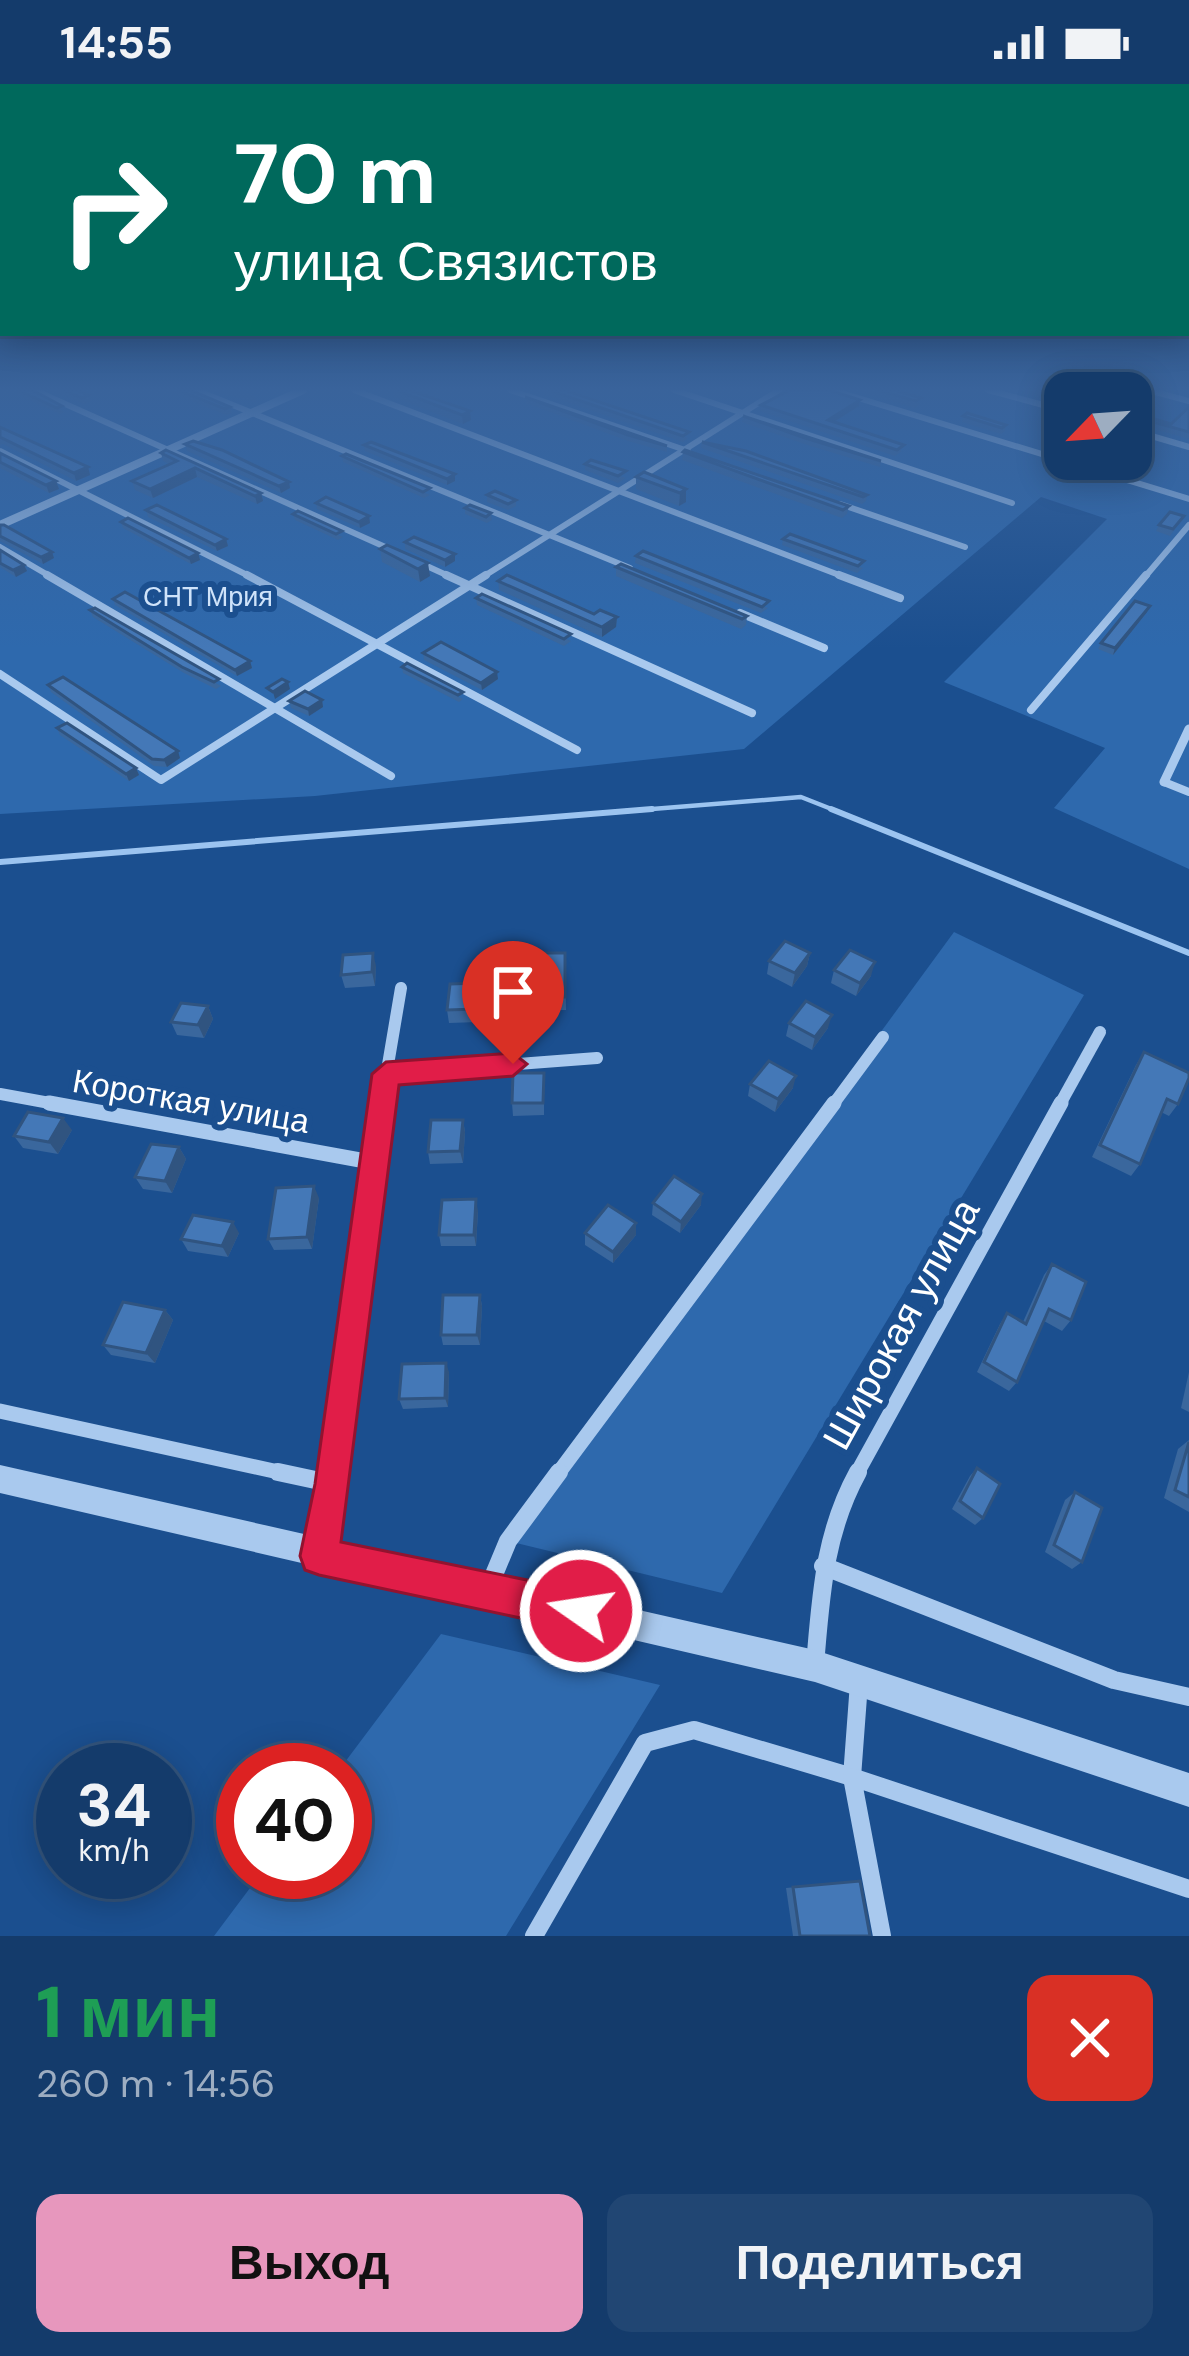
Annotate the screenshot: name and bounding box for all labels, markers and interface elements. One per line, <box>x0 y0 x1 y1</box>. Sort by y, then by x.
text: 14:55 <box>60 13 173 72</box>
text: 70 m <box>234 120 437 229</box>
icon: right <box>36 132 192 288</box>
text: улица Связистов <box>234 226 658 297</box>
north arrow <box>1044 372 1152 480</box>
map controls <box>1044 372 1152 480</box>
park label: СНТ Мрия <box>143 579 273 614</box>
pin <box>462 941 564 1064</box>
icon: arrive <box>480 959 546 1025</box>
street label: Короткая улица <box>69 1059 313 1143</box>
street label: Широкая улица <box>811 1189 991 1458</box>
position arrow <box>518 1548 644 1674</box>
speed limit sign: 40 <box>216 1743 372 1899</box>
text: 34 <box>76 1766 152 1845</box>
text: km/h <box>79 1831 149 1870</box>
text: 1 мин <box>36 1966 220 2059</box>
button: close <box>1027 1975 1153 2101</box>
text: 260 m · 14:56 <box>36 2058 275 2109</box>
button: Выход <box>36 2194 583 2332</box>
button: Поделиться <box>607 2194 1153 2332</box>

